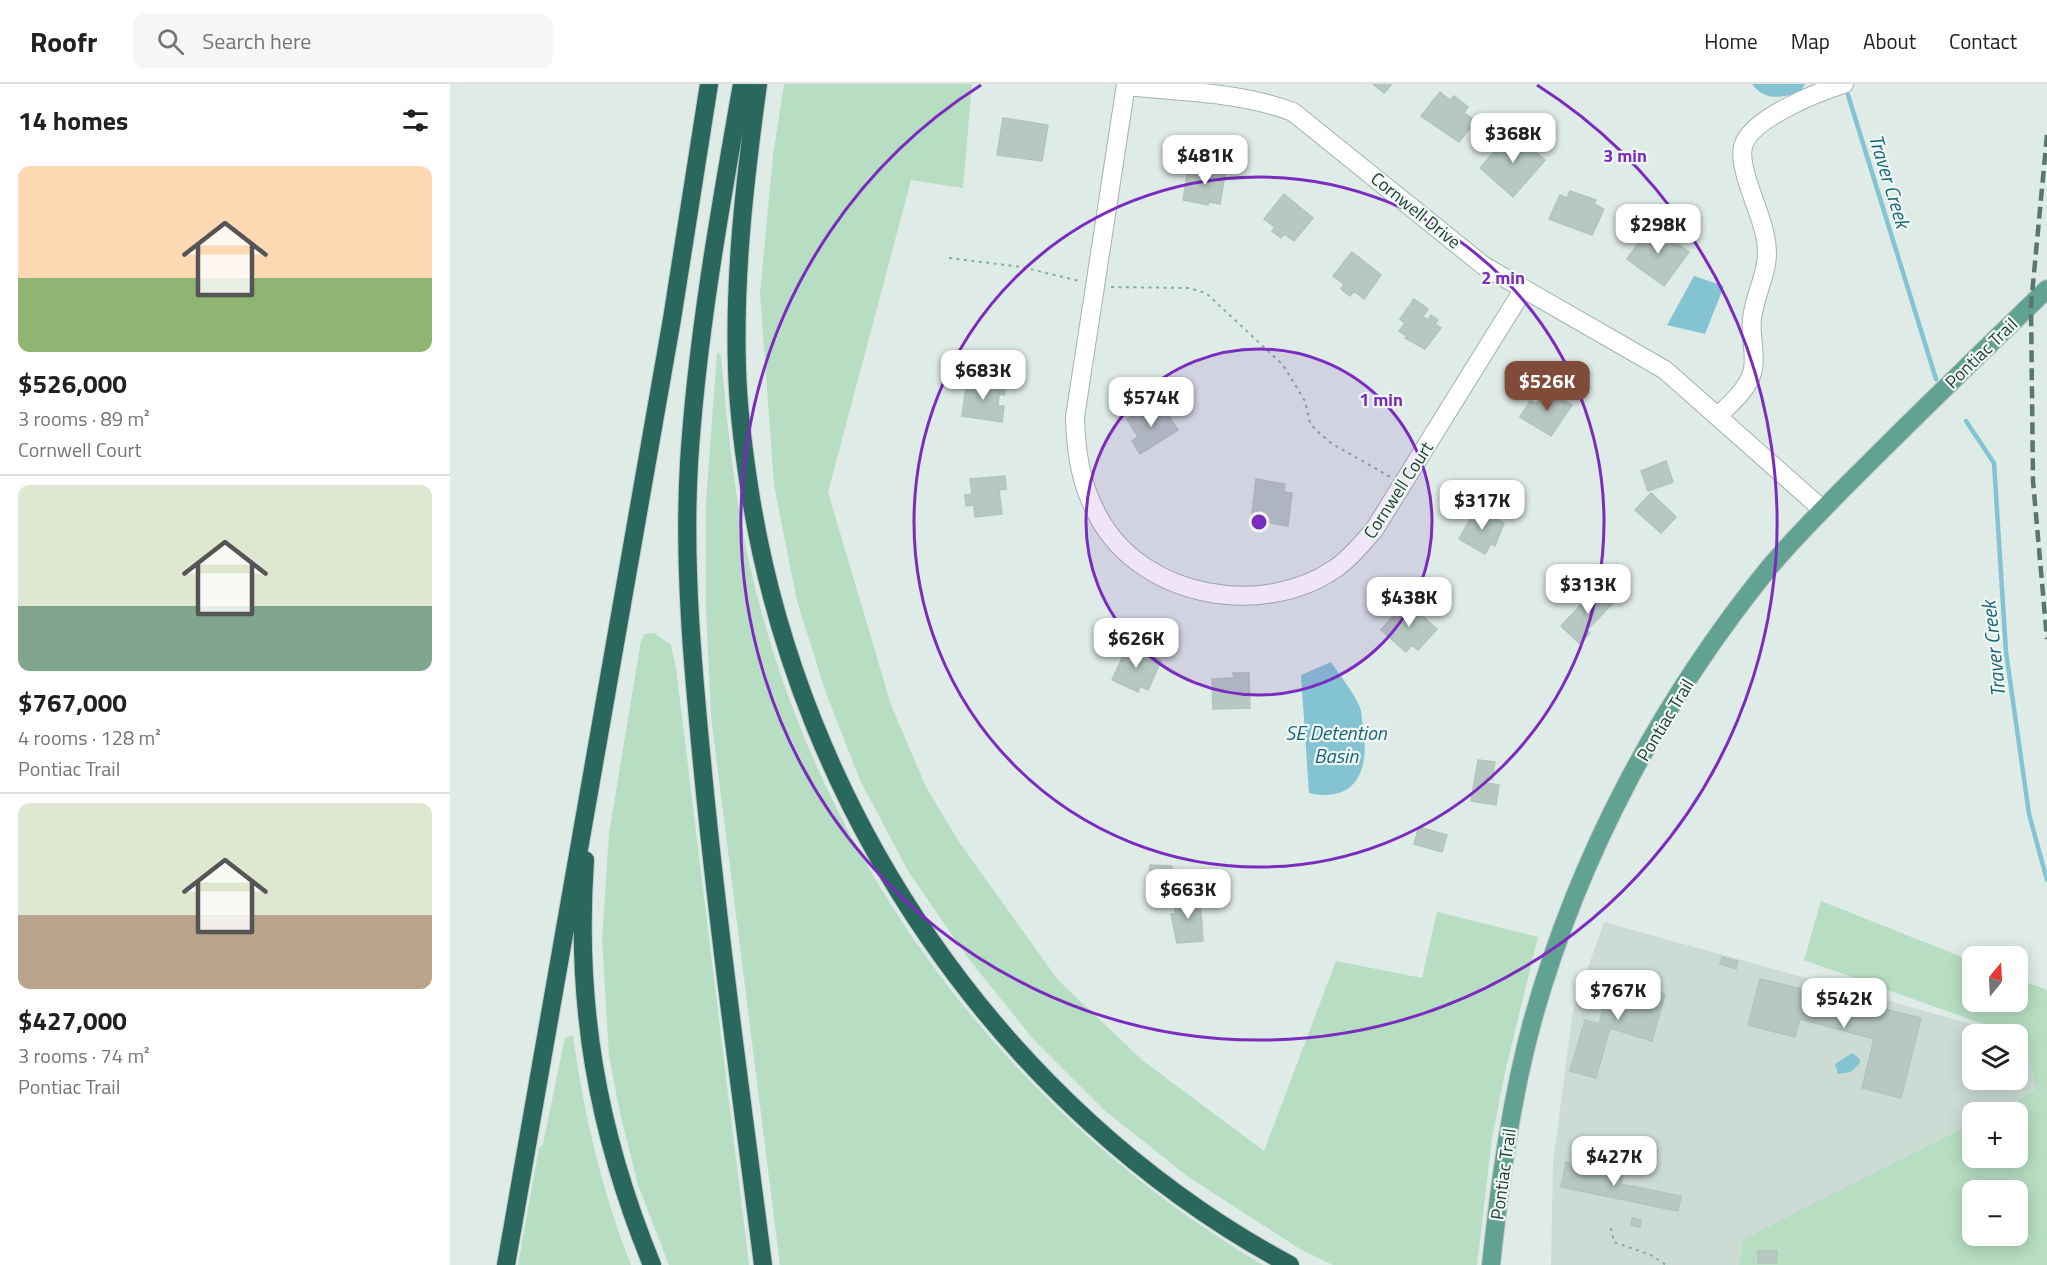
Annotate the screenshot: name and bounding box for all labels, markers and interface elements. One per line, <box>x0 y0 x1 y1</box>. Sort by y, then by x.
search box <box>133 14 553 68</box>
text: Roofr <box>30 20 97 63</box>
text: Search here <box>202 24 311 58</box>
icon: search <box>154 25 187 58</box>
text: Home <box>1704 25 1758 57</box>
text: Map <box>1791 25 1830 57</box>
text: About <box>1863 25 1916 57</box>
text: Contact <box>1949 25 2017 57</box>
text: 14 homes <box>18 101 128 140</box>
icon: filters <box>399 104 432 137</box>
pin: $368K <box>1471 113 1555 164</box>
text: $368K <box>1485 117 1541 148</box>
water label: Traver Creek <box>1861 130 1920 234</box>
pin: $481K <box>1163 135 1247 186</box>
text: $481K <box>1177 139 1233 170</box>
text: 3 min <box>1603 142 1647 169</box>
street label: Cornwell Drive <box>1365 165 1467 255</box>
pin: $298K <box>1616 204 1700 255</box>
icon: home <box>171 205 279 313</box>
text: $298K <box>1630 208 1686 239</box>
text: 2 min <box>1481 264 1525 291</box>
street label: Pontiac Trail <box>1939 311 2023 395</box>
pin: $683K <box>941 350 1025 401</box>
text: $683K <box>955 354 1011 385</box>
pin: $526K <box>1505 361 1589 412</box>
text: $526,000 <box>18 364 127 403</box>
text: $526K <box>1519 365 1575 396</box>
pin: $574K <box>1109 377 1193 428</box>
text: $574K <box>1123 381 1179 412</box>
text: 1 min <box>1359 386 1403 413</box>
text: 3 rooms · 89 m² <box>18 403 150 434</box>
text: Cornwell Court <box>18 434 141 465</box>
street label: Cornwell Court <box>1356 435 1440 544</box>
pin: $317K <box>1440 480 1524 531</box>
text: $317K <box>1454 484 1510 515</box>
centre of rings <box>1249 512 1269 532</box>
icon: home <box>171 524 279 632</box>
pin: $313K <box>1546 564 1630 615</box>
text: $313K <box>1560 568 1616 599</box>
pin: $438K <box>1367 577 1451 628</box>
text: $438K <box>1381 581 1437 612</box>
water label: Traver Creek <box>1972 597 2013 699</box>
pin: $626K <box>1094 618 1178 669</box>
text: $626K <box>1108 622 1164 653</box>
street label: Pontiac Trail <box>1630 674 1700 766</box>
text: $767,000 <box>18 683 127 722</box>
water label: SE Detention Basin <box>1285 717 1388 771</box>
text: 4 rooms · 128 m² <box>18 722 161 753</box>
text: Pontiac Trail <box>18 753 120 784</box>
icon: home <box>171 842 279 950</box>
pin: $663K <box>1146 869 1230 920</box>
text: $663K <box>1160 873 1216 904</box>
north arrow <box>1962 946 2028 1012</box>
map controls <box>1962 946 2028 1246</box>
pin: $767K <box>1576 970 1660 1021</box>
text: $767K <box>1590 974 1646 1005</box>
pin: $542K <box>1802 978 1886 1029</box>
text: $542K <box>1816 982 1872 1013</box>
text: $427,000 <box>18 1001 127 1040</box>
button: layers <box>1962 1024 2028 1090</box>
text: 3 rooms · 74 m² <box>18 1040 150 1071</box>
text: Pontiac Trail <box>18 1071 120 1102</box>
button: + <box>1962 1102 2028 1168</box>
street label: Pontiac Trail <box>1483 1127 1523 1221</box>
pin: $427K <box>1572 1136 1656 1187</box>
text: $427K <box>1586 1140 1642 1171</box>
button: − <box>1962 1180 2028 1246</box>

